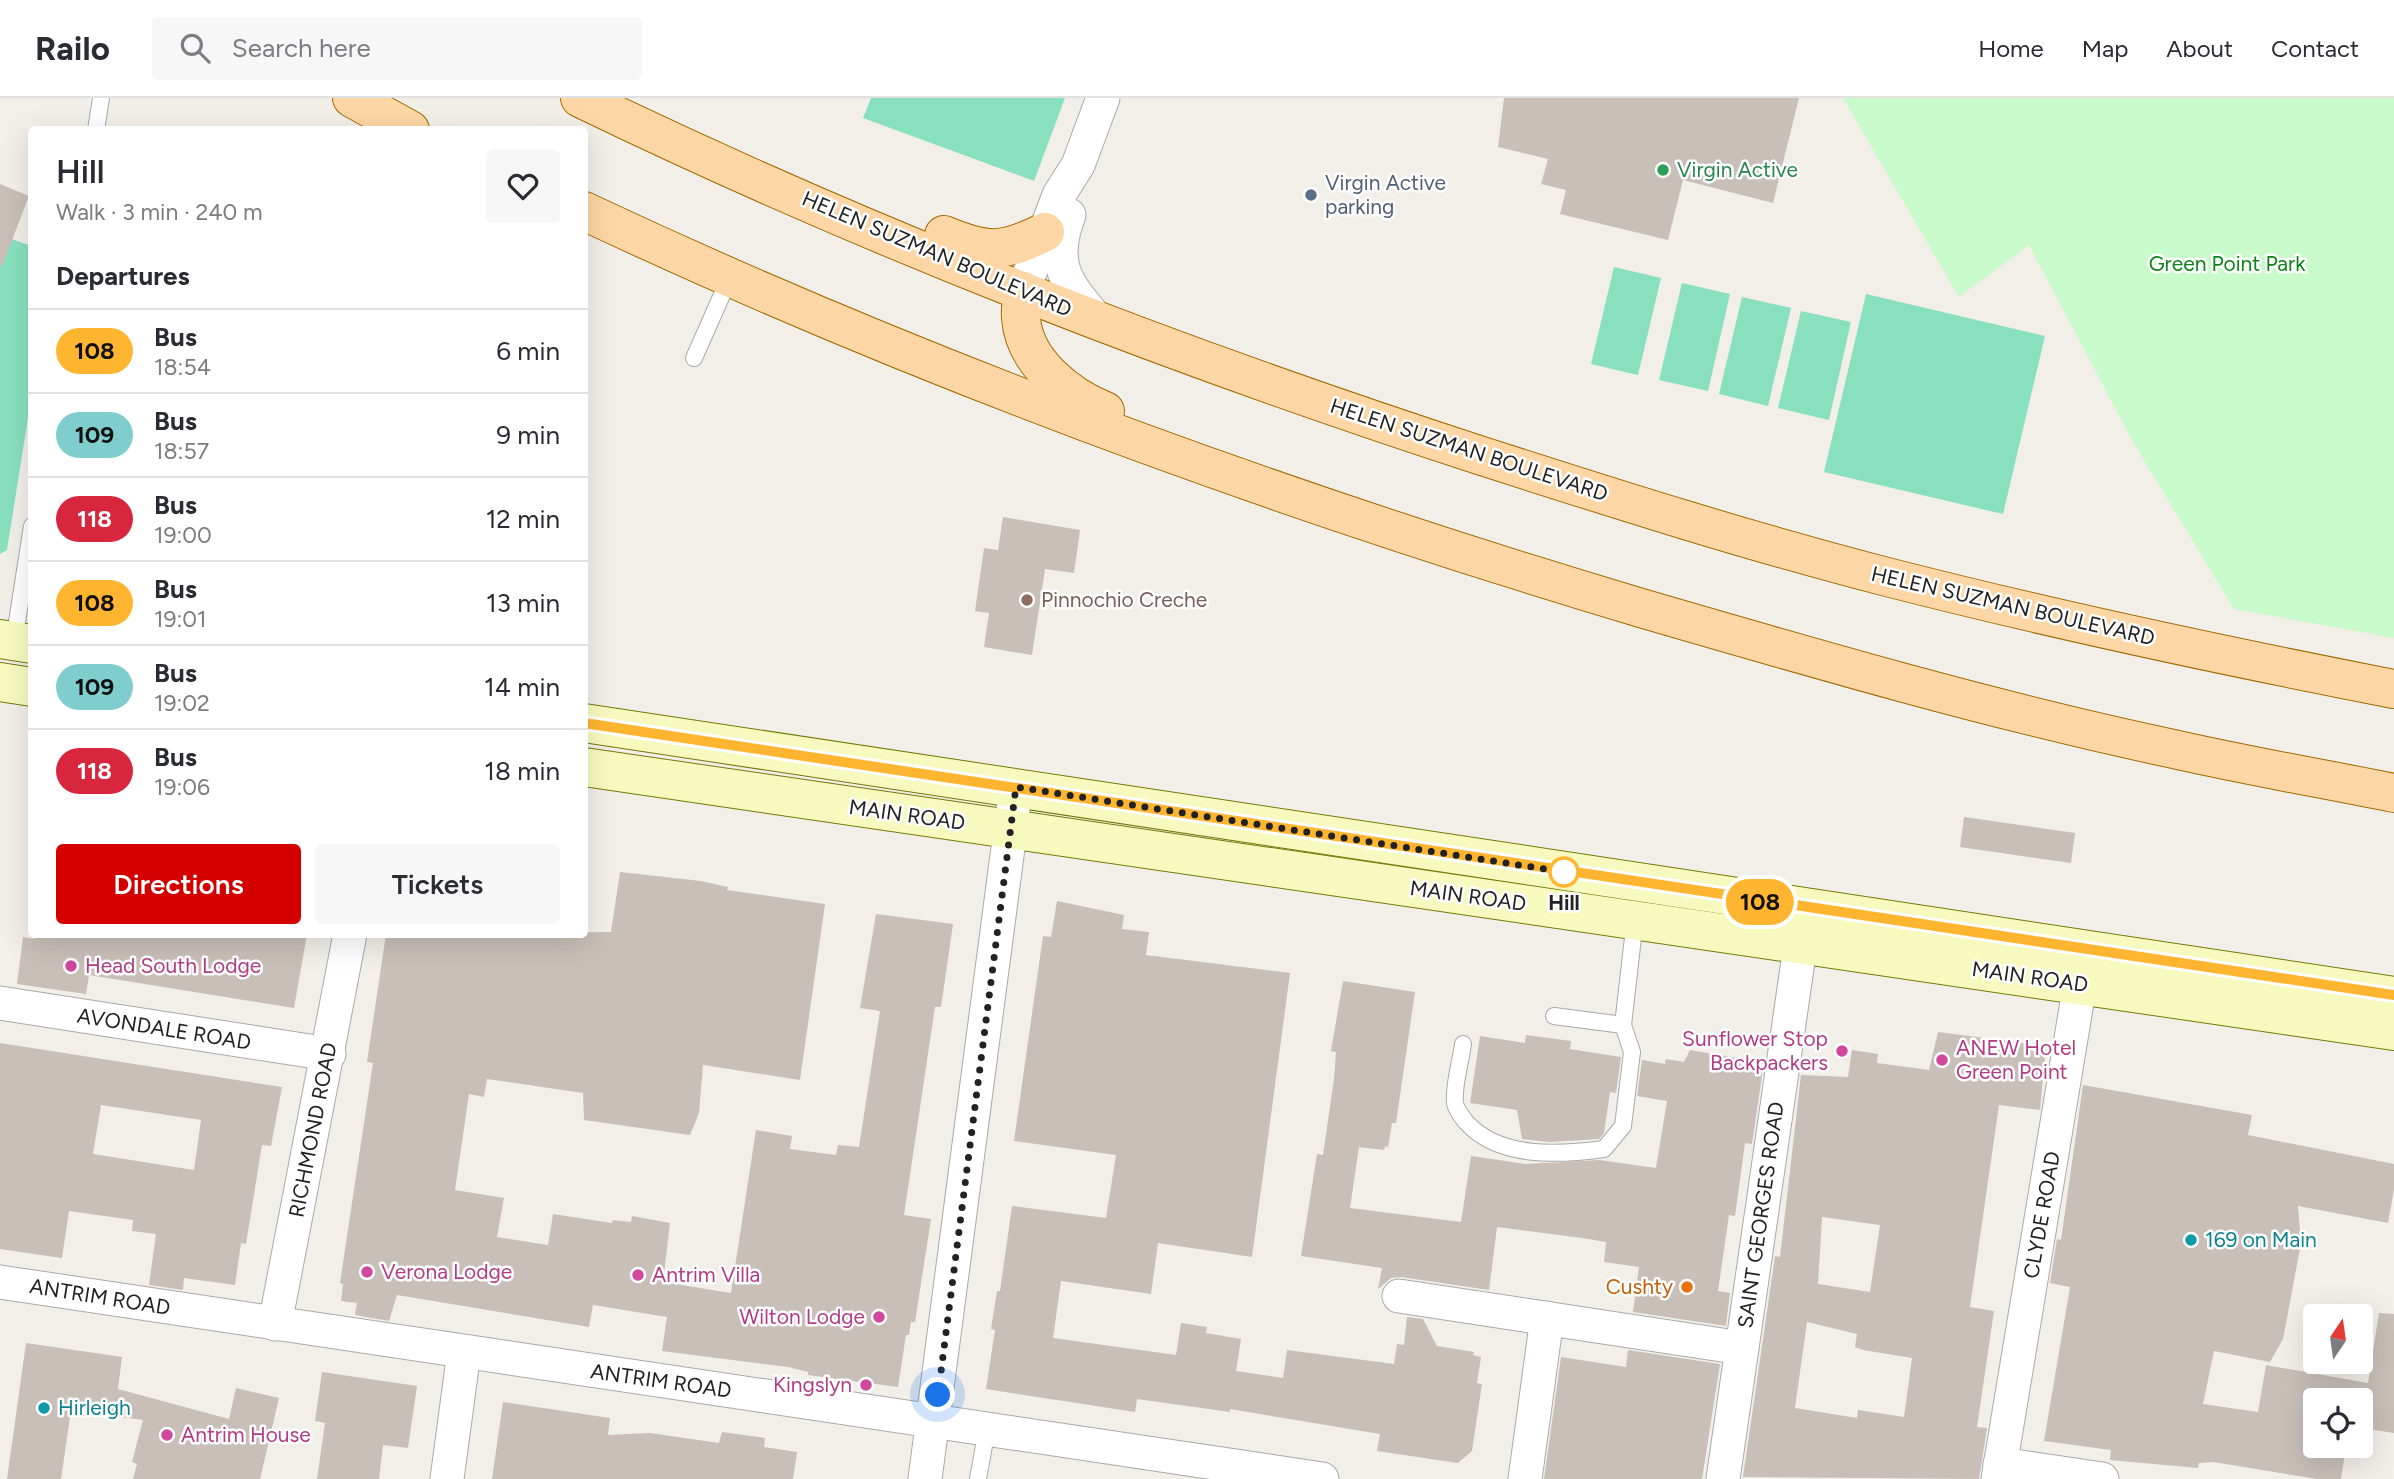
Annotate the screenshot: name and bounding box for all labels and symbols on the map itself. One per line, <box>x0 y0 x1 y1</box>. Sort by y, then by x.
place label: Virgin Active <box>1677 157 1798 182</box>
marker: Virgin Active <box>1655 162 1671 178</box>
place label: Virgin Active parking <box>1325 170 1446 219</box>
street label: HELEN SUZMAN BOULEVARD <box>799 185 1076 322</box>
marker: Virgin Active parking <box>1303 187 1319 203</box>
park label: Green Point Park <box>2149 251 2306 276</box>
street label: HELEN SUZMAN BOULEVARD <box>1327 393 1611 506</box>
street label: HELEN SUZMAN BOULEVARD <box>1869 561 2157 650</box>
place label: Pinnochio Creche <box>1041 587 1207 612</box>
marker: Pinnochio Creche <box>1019 592 1035 608</box>
street label: MAIN ROAD <box>847 794 967 835</box>
marker: Hill <box>1549 857 1579 887</box>
street label: MAIN ROAD <box>1408 875 1528 916</box>
line badge: 108 <box>1720 879 1800 925</box>
place label: Hill <box>1548 890 1580 915</box>
place label: Head South Lodge <box>85 953 261 978</box>
street label: MAIN ROAD <box>1970 956 2090 997</box>
marker: Head South Lodge <box>63 958 79 974</box>
street label: AVONDALE ROAD <box>75 1002 253 1055</box>
place label: Sunflower Stop Backpackers <box>1682 1026 1828 1075</box>
place label: ANEW Hotel Green Point <box>1956 1035 2076 1084</box>
street label: RICHMOND ROAD <box>283 1040 342 1220</box>
marker: Sunflower Stop Backpackers <box>1834 1043 1850 1059</box>
marker: ANEW Hotel Green Point <box>1934 1052 1950 1068</box>
street label: SAINT GEORGES ROAD <box>1732 1100 1789 1330</box>
street label: CLYDE ROAD <box>2018 1149 2065 1280</box>
place label: 169 on Main <box>2205 1227 2317 1252</box>
marker: 169 on Main <box>2183 1232 2199 1248</box>
place label: Verona Lodge <box>381 1259 512 1284</box>
place label: Antrim Villa <box>652 1262 760 1287</box>
marker: Verona Lodge <box>359 1264 375 1280</box>
marker: Antrim Villa <box>630 1267 646 1283</box>
street label: ANTRIM ROAD <box>28 1273 172 1320</box>
place label: Cushty <box>1606 1274 1673 1299</box>
marker: Cushty <box>1679 1279 1695 1295</box>
place label: Wilton Lodge <box>739 1304 865 1329</box>
north arrow <box>2303 1304 2373 1374</box>
marker: Wilton Lodge <box>871 1309 887 1325</box>
street label: ANTRIM ROAD <box>589 1358 733 1403</box>
place label: Kingslyn <box>773 1372 852 1397</box>
marker: Kingslyn <box>858 1377 874 1393</box>
your location <box>920 1377 955 1412</box>
place label: Hirleigh <box>58 1395 131 1420</box>
marker: Hirleigh <box>36 1400 52 1416</box>
place label: Antrim House <box>181 1422 311 1447</box>
marker: Antrim House <box>159 1427 175 1443</box>

